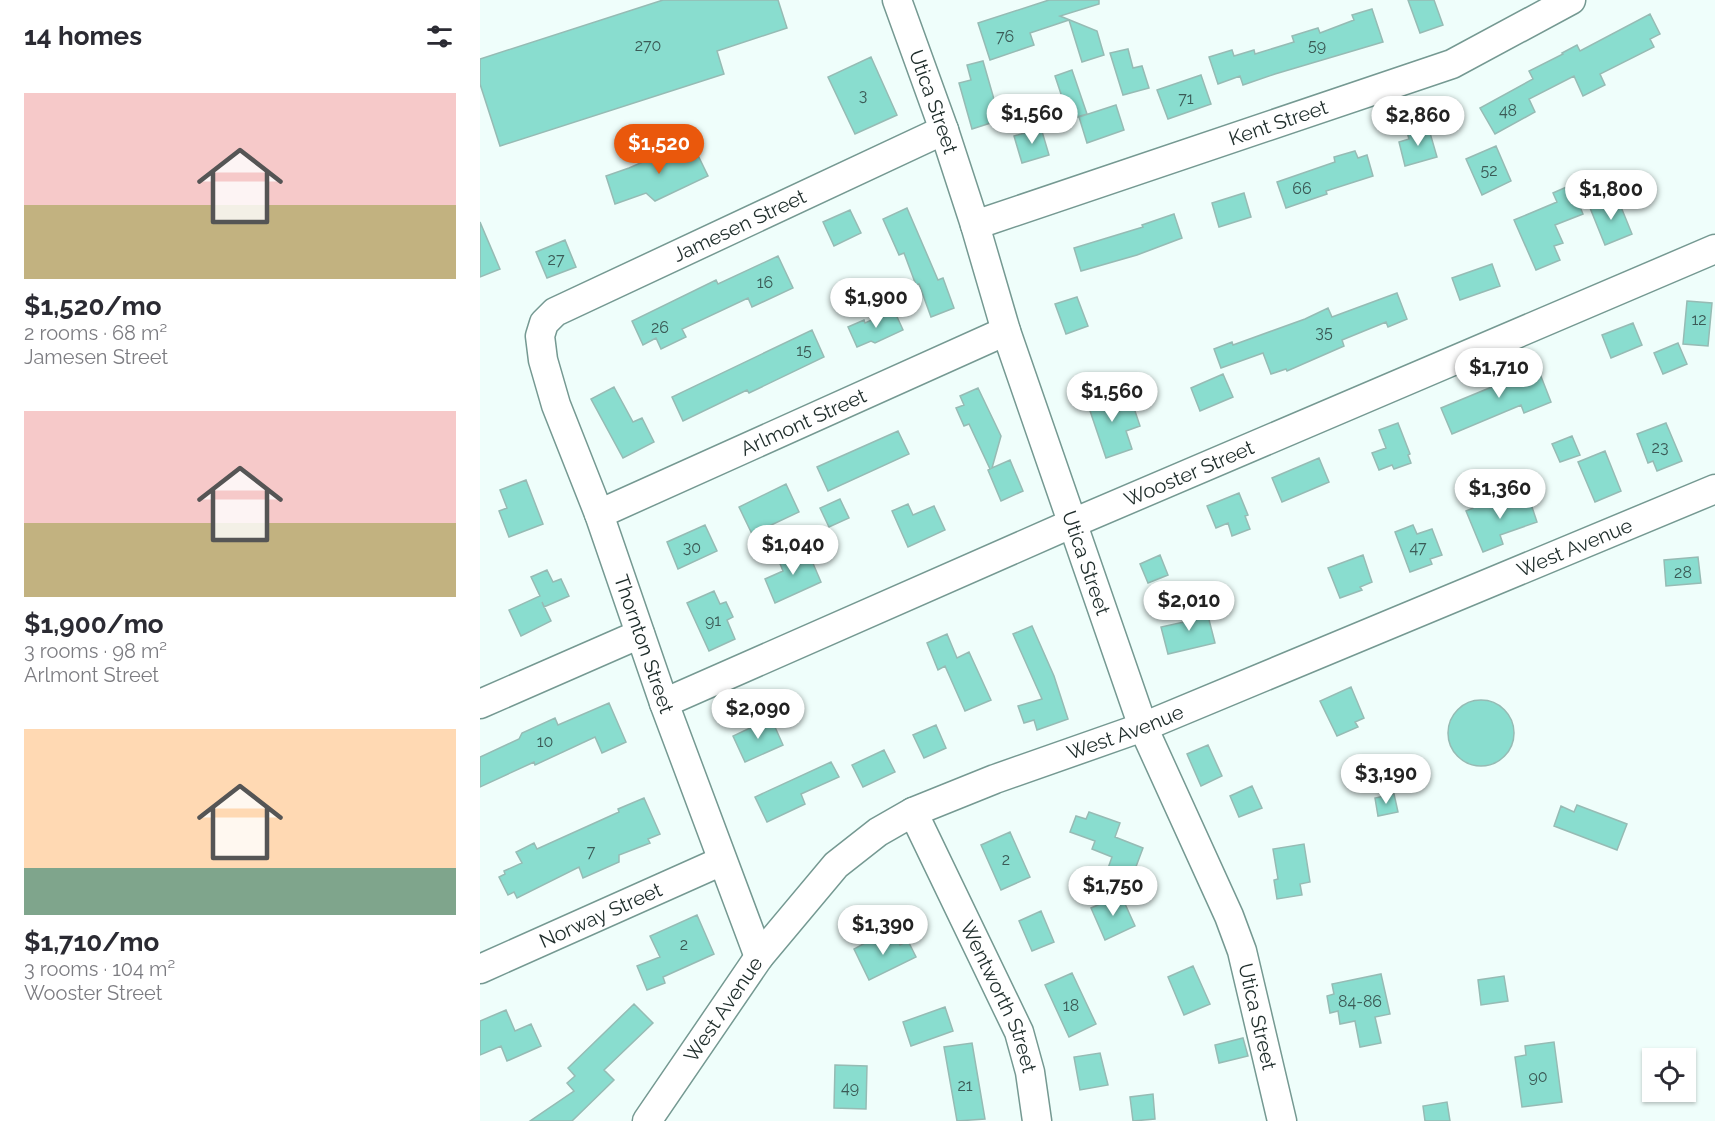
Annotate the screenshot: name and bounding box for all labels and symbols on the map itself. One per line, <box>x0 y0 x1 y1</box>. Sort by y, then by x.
house number: 76 <box>996 27 1014 46</box>
house number: 270 <box>635 36 661 55</box>
house number: 59 <box>1308 36 1326 55</box>
street label: Utica Street <box>904 46 963 157</box>
house number: 3 <box>859 86 867 105</box>
house number: 71 <box>1178 89 1194 108</box>
pin: $1,560 <box>983 94 1081 145</box>
street label: Kent Street <box>1226 95 1331 150</box>
pin: $2,860 <box>1369 96 1467 147</box>
house number: 48 <box>1499 101 1517 120</box>
pin: $1,520 <box>610 124 708 175</box>
house number: 52 <box>1480 161 1498 180</box>
pin: $1,800 <box>1562 170 1660 221</box>
house number: 66 <box>1292 179 1312 198</box>
street label: Jamesen Street <box>669 184 810 267</box>
house number: 27 <box>548 250 565 269</box>
house number: 16 <box>757 273 773 292</box>
pin: $1,900 <box>827 278 925 329</box>
house number: 12 <box>1691 310 1707 329</box>
house number: 26 <box>651 318 669 337</box>
house number: 35 <box>1315 323 1333 342</box>
house number: 15 <box>796 341 812 360</box>
pin: $1,710 <box>1450 348 1548 399</box>
pin: $1,560 <box>1063 372 1161 423</box>
street label: Arlmont Street <box>737 383 870 461</box>
street label: Wooster Street <box>1121 435 1258 512</box>
house number: 23 <box>1652 438 1668 457</box>
pin: $1,360 <box>1451 469 1549 520</box>
street label: Utica Street <box>1057 508 1115 618</box>
street label: West Avenue <box>1513 513 1636 582</box>
pin: $1,040 <box>744 525 842 576</box>
house number: 30 <box>683 538 701 557</box>
house number: 47 <box>1409 538 1427 557</box>
house number: 28 <box>1674 563 1692 582</box>
street label: Thornton Street <box>609 572 679 717</box>
pin: $2,010 <box>1140 581 1238 632</box>
house number: 91 <box>705 611 721 630</box>
pin: $2,090 <box>709 689 807 740</box>
street label: West Avenue <box>1064 699 1187 765</box>
house number: 10 <box>537 732 553 751</box>
pin: $3,190 <box>1337 754 1435 805</box>
house number: 7 <box>587 842 596 861</box>
house number: 2 <box>1002 850 1010 869</box>
pin: $1,750 <box>1064 866 1162 917</box>
street label: Norway Street <box>536 877 666 953</box>
pin: $1,390 <box>834 905 932 956</box>
street label: Wentworth Street <box>955 917 1042 1075</box>
house number: 2 <box>680 935 688 954</box>
street label: West Avenue <box>679 952 768 1067</box>
street label: Utica Street <box>1233 961 1282 1072</box>
house number: 84-86 <box>1338 992 1382 1011</box>
house number: 18 <box>1063 996 1079 1015</box>
house number: 90 <box>1528 1067 1548 1086</box>
house number: 21 <box>957 1076 973 1095</box>
house number: 49 <box>841 1078 859 1097</box>

